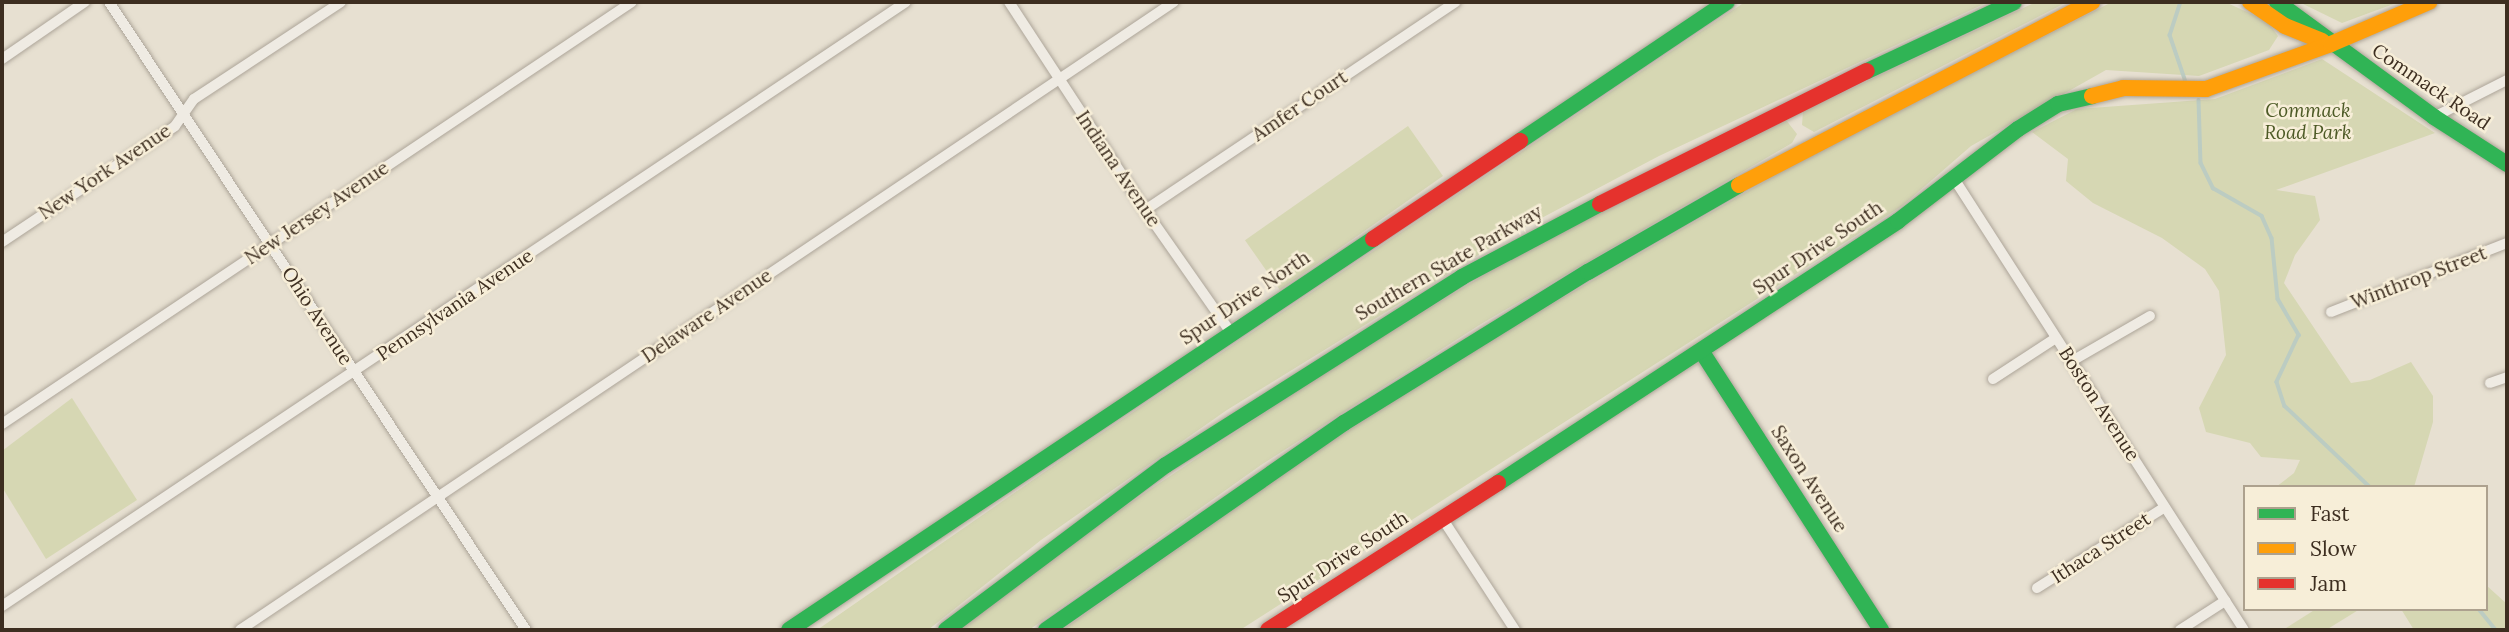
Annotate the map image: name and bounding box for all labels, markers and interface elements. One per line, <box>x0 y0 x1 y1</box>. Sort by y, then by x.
street label: Commack Road <box>2368 39 2494 135</box>
street label: Amfer Court <box>1248 66 1352 146</box>
park label: Commack Road Park <box>2264 100 2352 144</box>
street label: Indiana Avenue <box>1071 107 1165 231</box>
street label: New York Avenue <box>35 119 175 225</box>
street label: New Jersey Avenue <box>241 156 393 270</box>
street label: Spur Drive South <box>1749 196 1887 300</box>
street label: Southern State Parkway <box>1352 200 1546 326</box>
street label: Winthrop Street <box>2348 242 2490 314</box>
street label: Pennsylvania Avenue <box>372 244 538 366</box>
street label: Spur Drive North <box>1176 246 1314 350</box>
street label: Ohio Avenue <box>277 263 357 369</box>
street label: Delaware Avenue <box>638 264 776 368</box>
street label: Boston Avenue <box>2054 343 2144 465</box>
street label: Saxon Avenue <box>1766 421 1852 537</box>
legend <box>2243 485 2488 611</box>
text: Fast <box>2310 500 2349 527</box>
street label: Spur Drive South <box>1273 506 1413 608</box>
street label: Ithaca Street <box>2047 508 2155 588</box>
text: Slow <box>2310 535 2357 562</box>
text: Jam <box>2310 570 2347 597</box>

